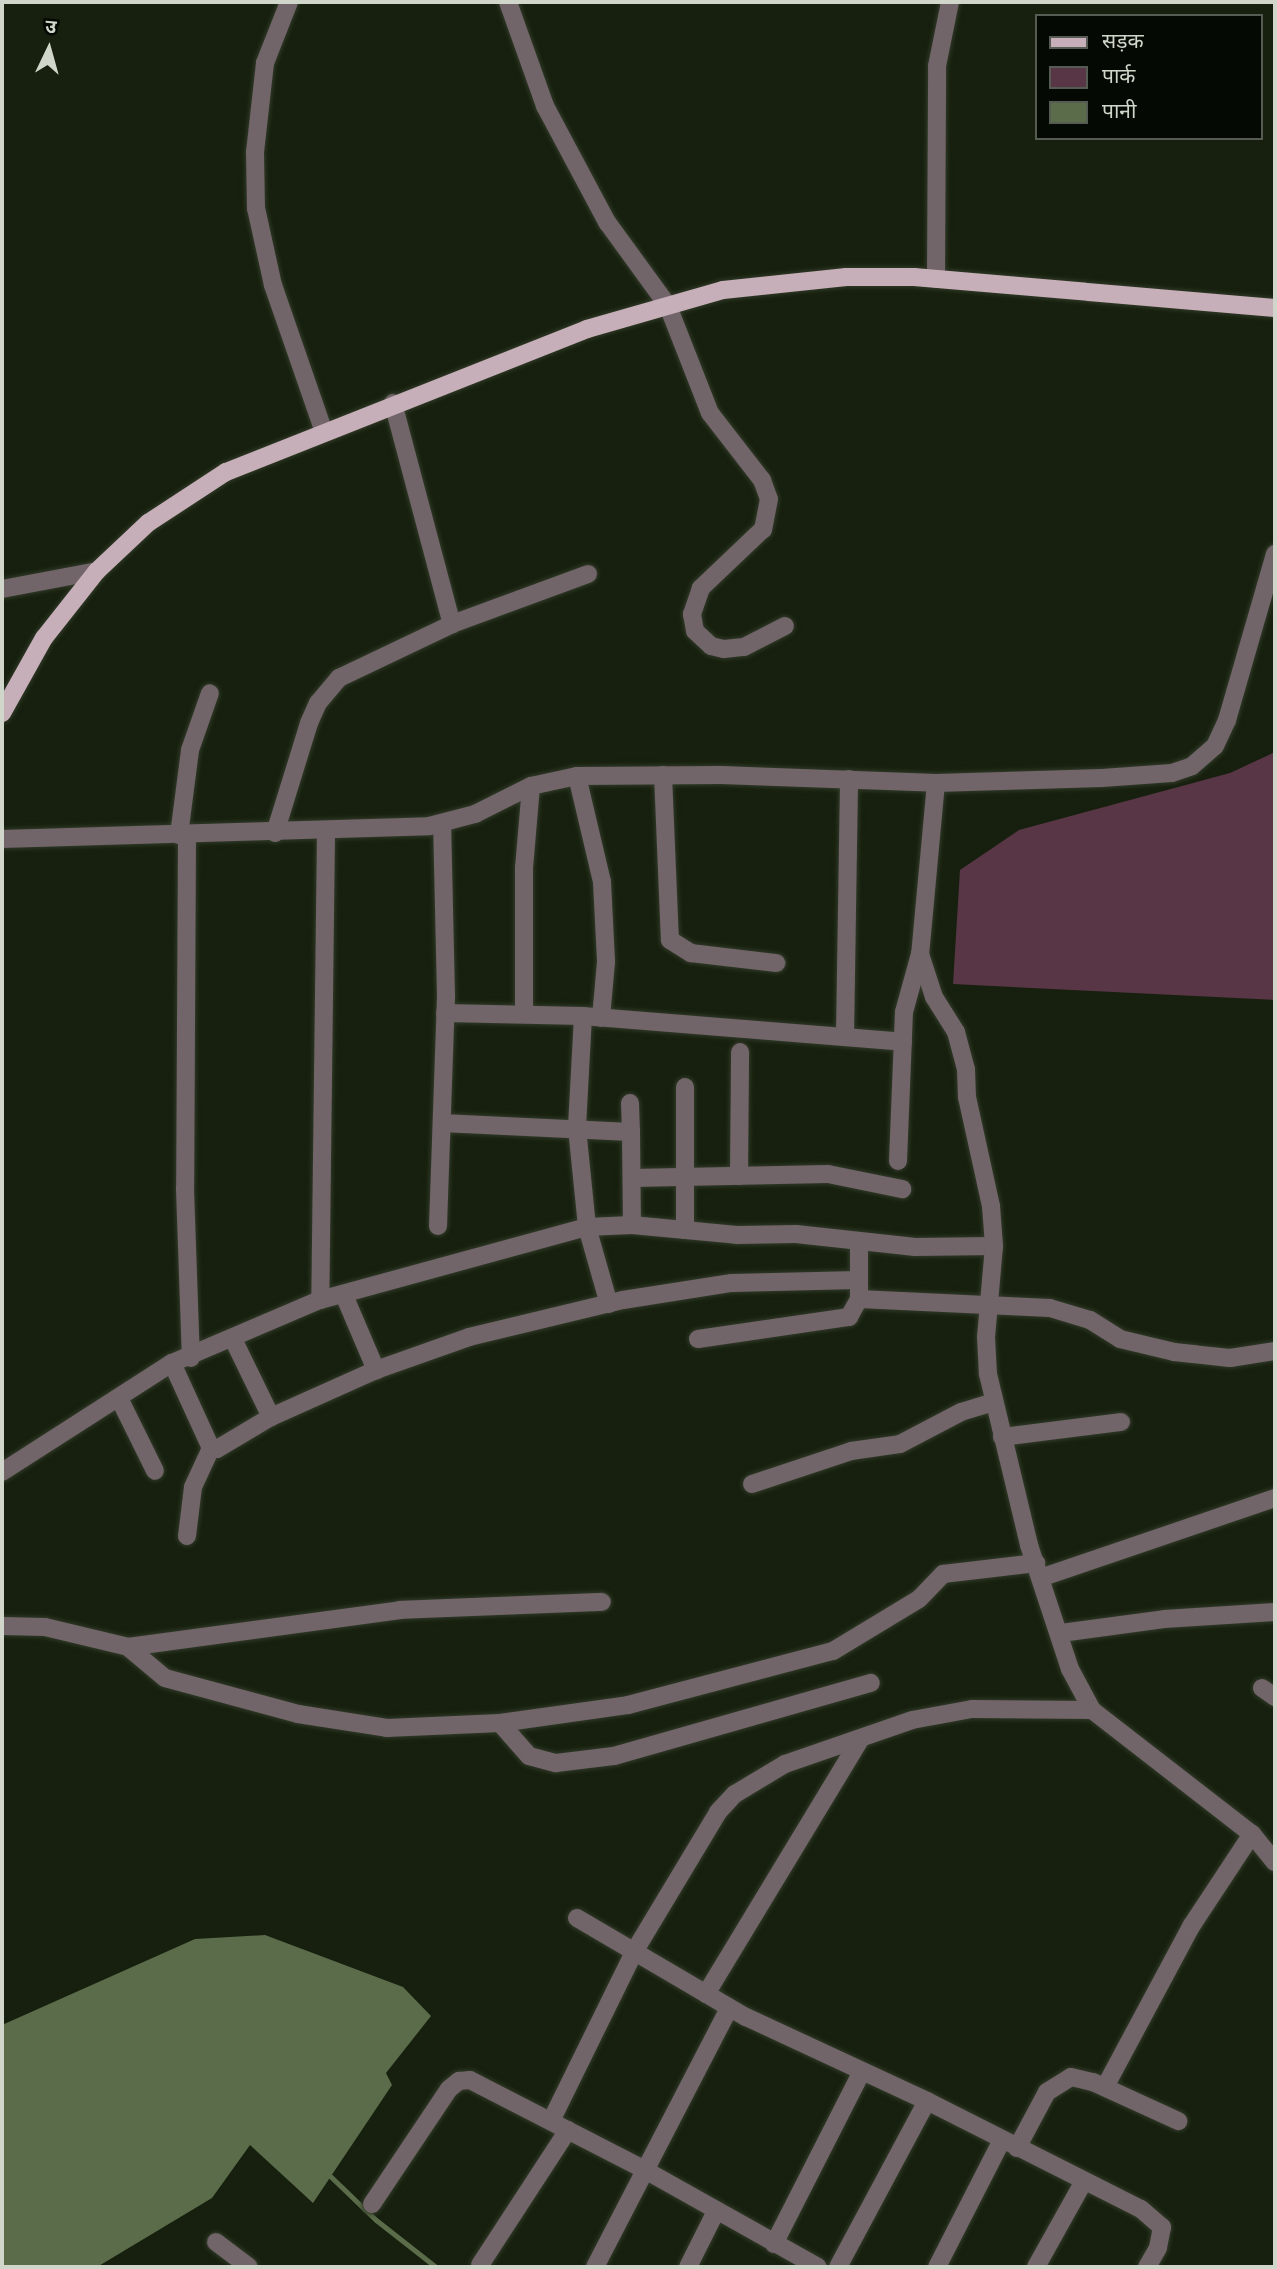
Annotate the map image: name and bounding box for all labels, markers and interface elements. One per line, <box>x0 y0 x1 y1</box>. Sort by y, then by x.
north arrow <box>14 14 84 84</box>
legend <box>1036 14 1263 140</box>
text: उ <box>45 18 57 38</box>
text: सड़क <box>1102 31 1144 52</box>
text: पार्क <box>1102 66 1136 87</box>
text: पानी <box>1102 101 1136 122</box>

